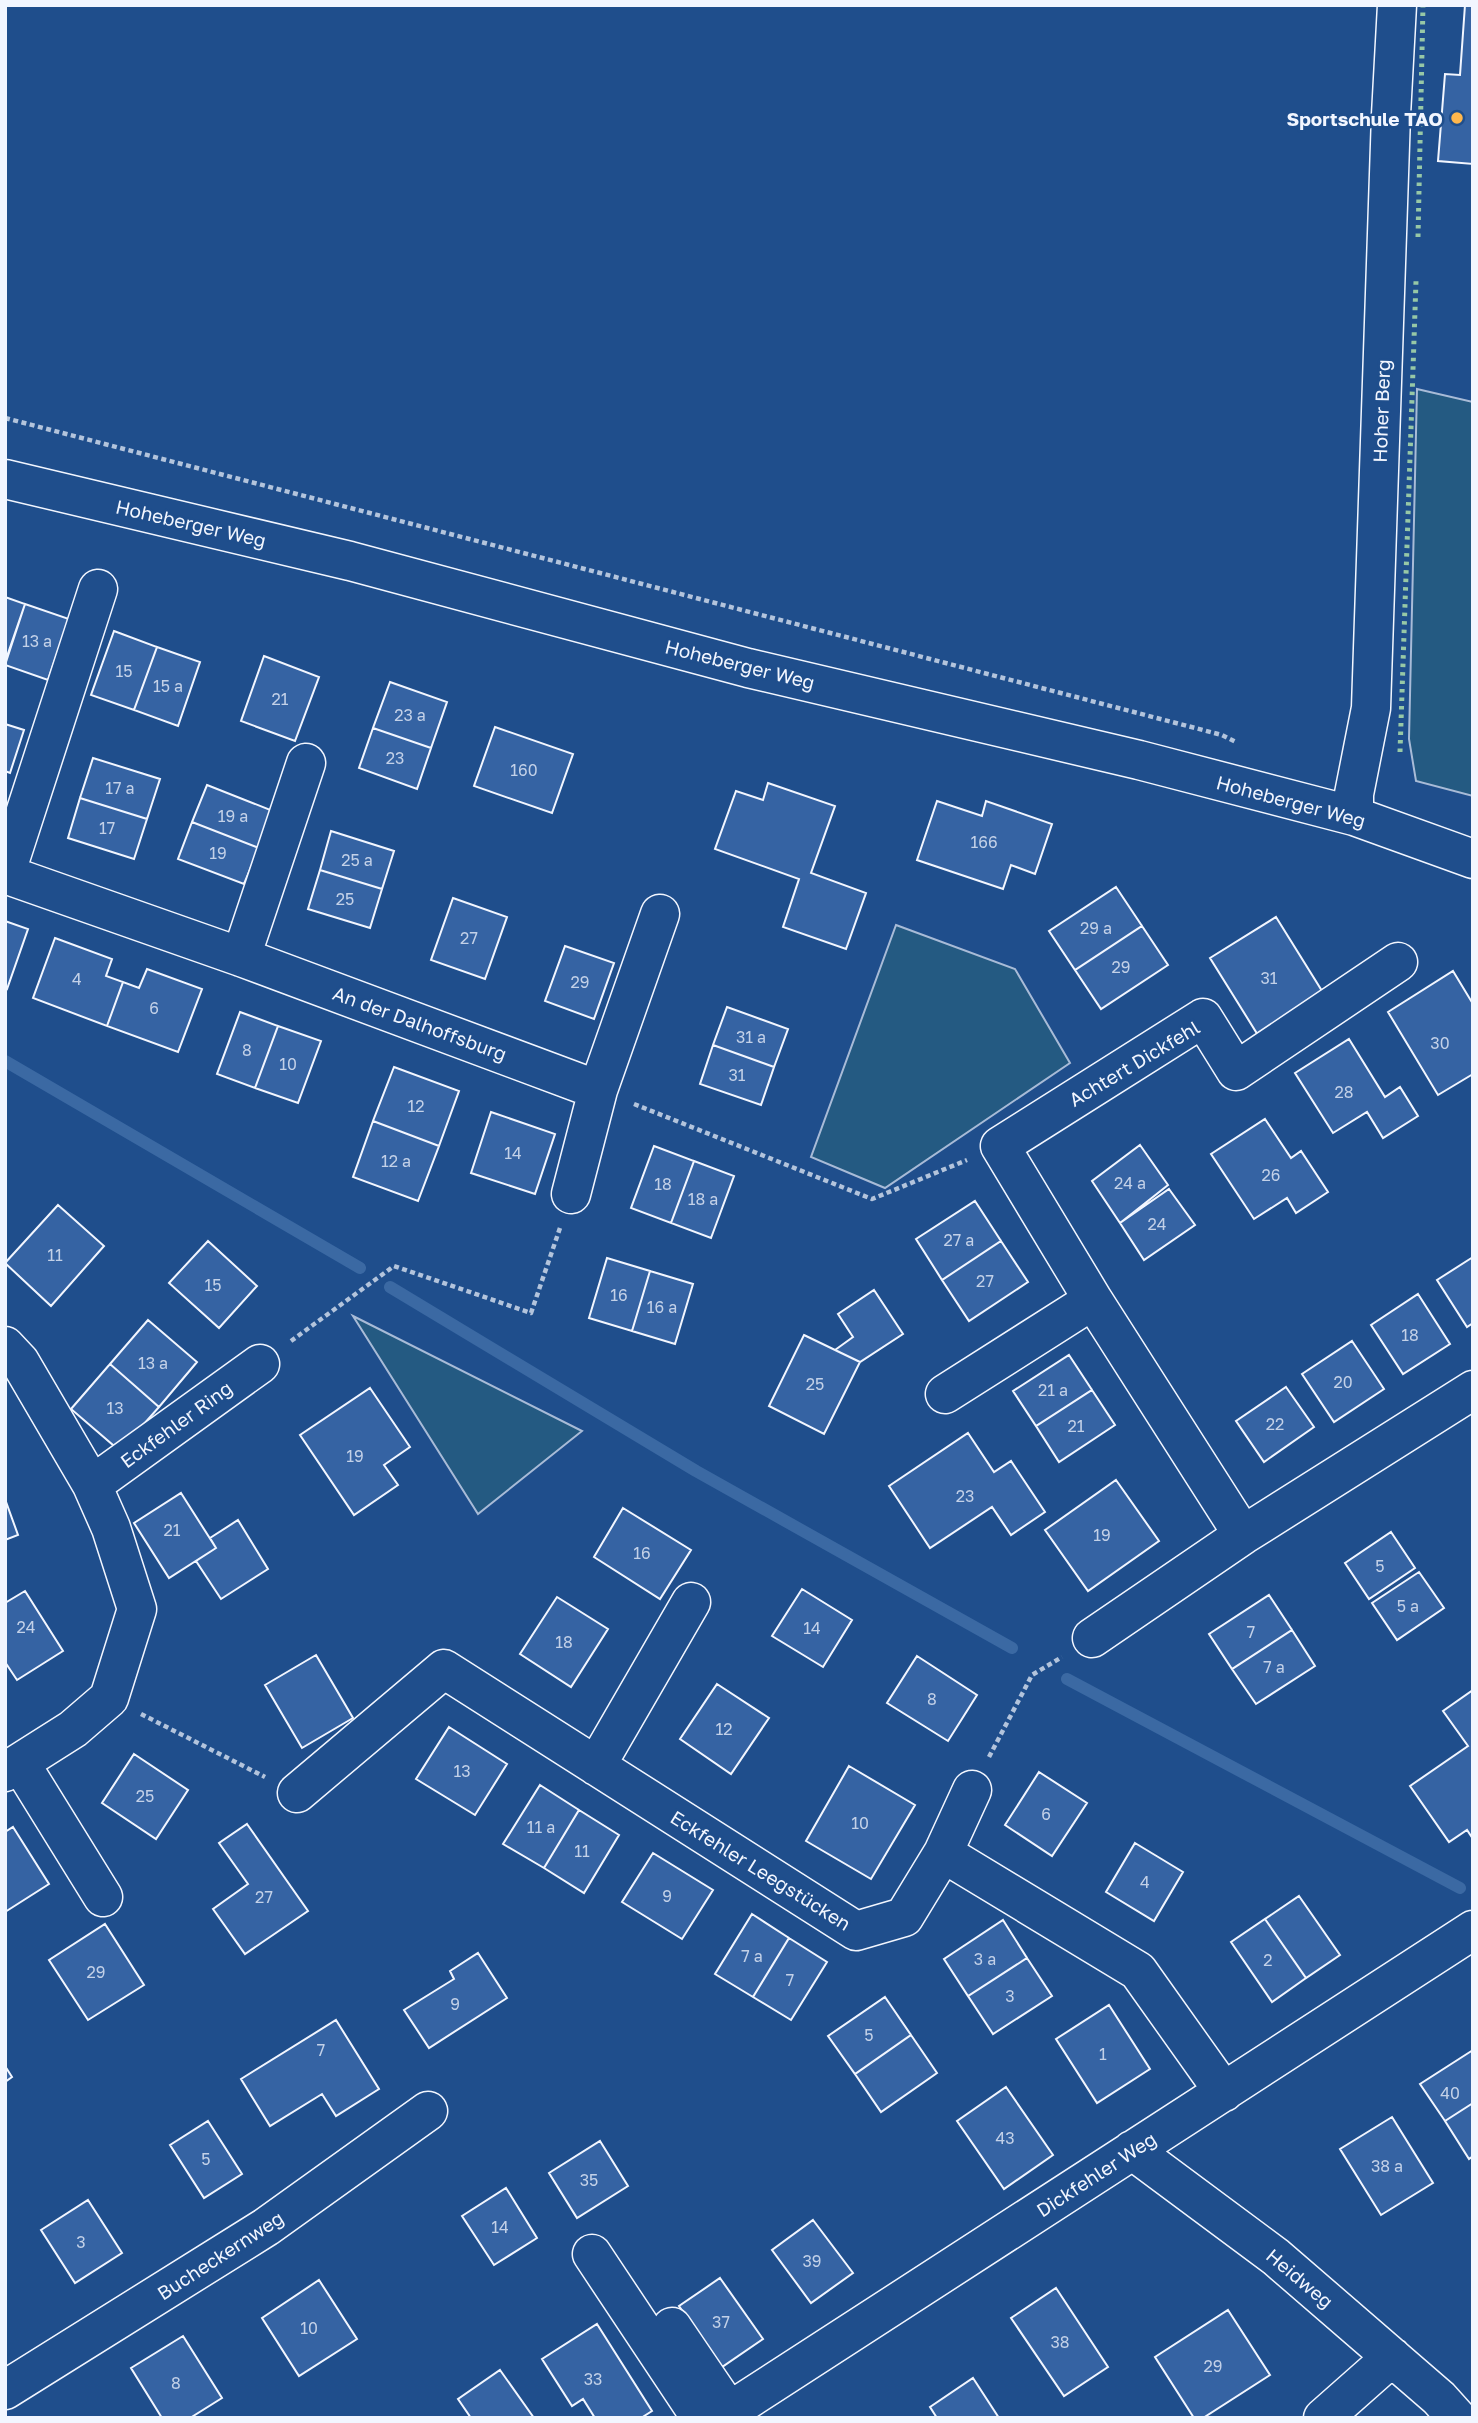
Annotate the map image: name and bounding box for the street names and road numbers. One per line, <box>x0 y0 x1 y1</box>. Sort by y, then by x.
street label: Hoher Berg <box>1368 359 1394 463</box>
street label: Hoheberger Weg <box>114 495 268 551</box>
street label: Hoheberger Weg <box>663 634 817 694</box>
street label: Hoheberger Weg <box>1214 770 1368 832</box>
street label: An der Dalhoffsburg <box>330 981 510 1065</box>
street label: Achtert Dickfehl <box>1065 1015 1203 1111</box>
street label: Eckfehler Ring <box>116 1376 236 1472</box>
street label: Eckfehler Leegstücken <box>667 1805 855 1935</box>
street label: Dickfehler Weg <box>1032 2127 1160 2221</box>
street label: Bucheckernweg <box>153 2206 287 2304</box>
street label: Heidweg <box>1262 2243 1338 2313</box>

